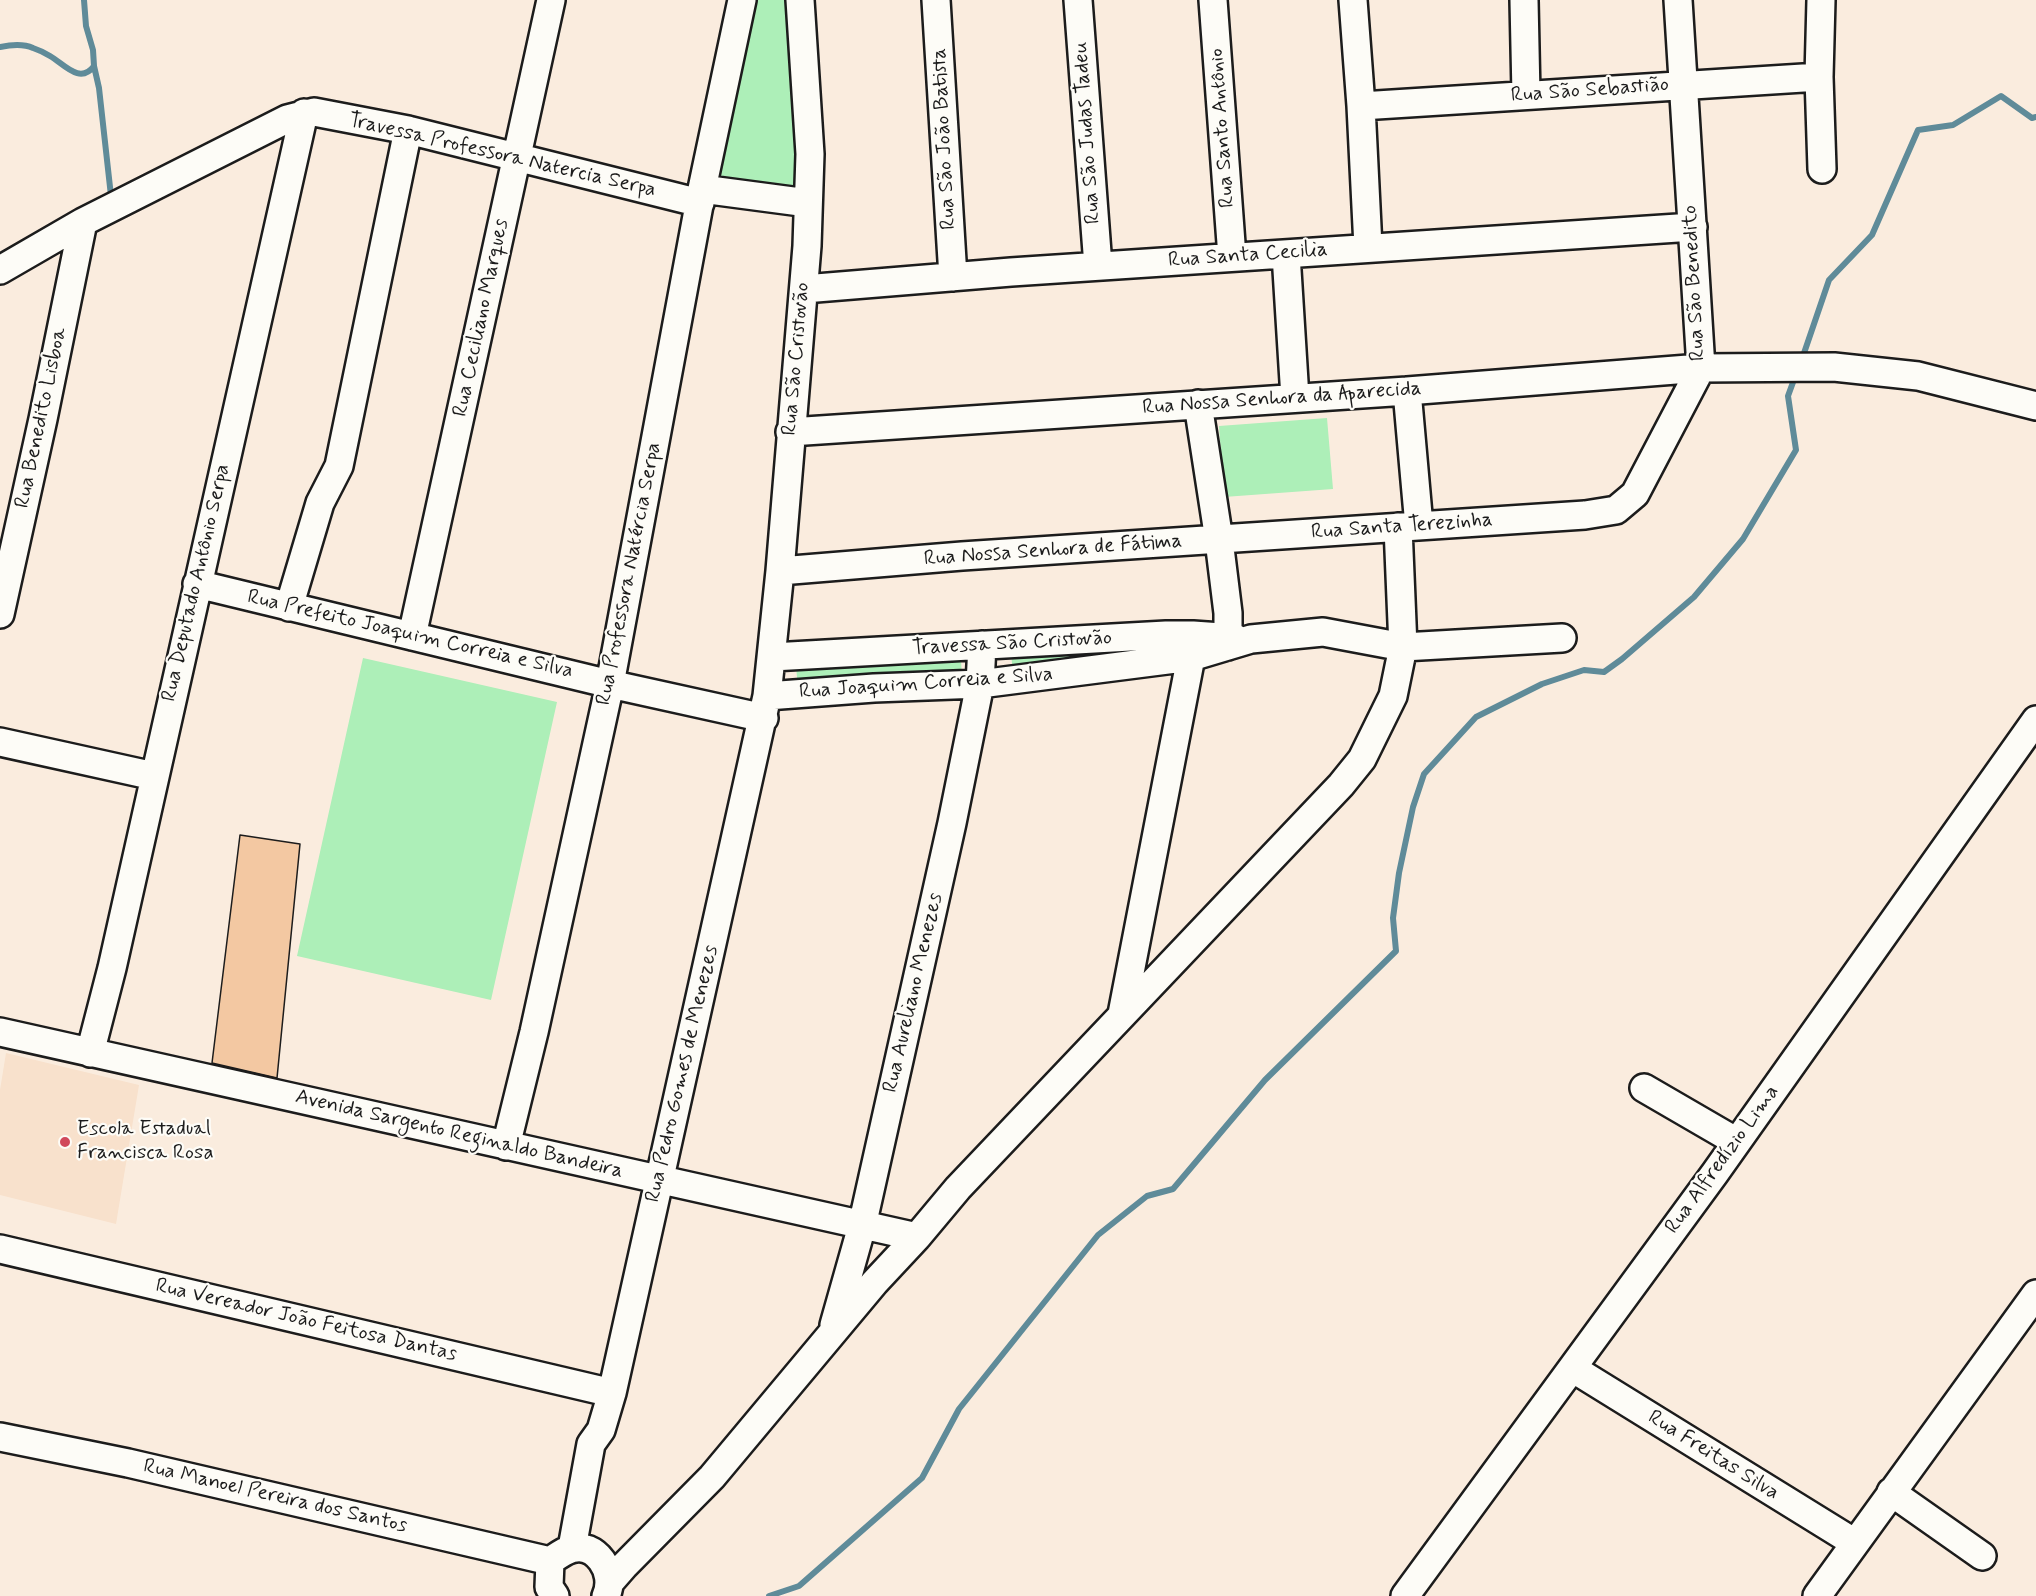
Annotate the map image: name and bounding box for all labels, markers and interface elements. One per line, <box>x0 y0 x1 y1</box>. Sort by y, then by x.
street label: Rua São Judas Tadeu <box>1069 41 1107 225</box>
street label: Rua Santo Antônio <box>1205 47 1241 209</box>
street label: Rua São João Batista <box>928 48 962 230</box>
street label: Rua São Sebastião <box>1510 73 1670 109</box>
street label: Travessa Professora Natercia Serpa <box>346 108 658 204</box>
street label: Rua São Benedito <box>1678 204 1712 362</box>
street label: Rua Ceciliano Marques <box>449 217 515 419</box>
street label: Rua Santa Cecilia <box>1167 238 1329 274</box>
street label: Rua São Cristovão <box>778 281 816 437</box>
street label: Rua Benedito Lisboa <box>11 325 73 511</box>
street label: Rua Nossa Senhora da Aparecida <box>1142 377 1422 421</box>
street label: Rua Professora Natércia Serpa <box>592 440 668 708</box>
street label: Rua Deputado Antônio Serpa <box>157 462 237 704</box>
street label: Rua Santa Terezinha <box>1310 508 1494 546</box>
street label: Rua Nossa Senhora de Fátima <box>923 529 1183 573</box>
street label: Rua Prefeito Joaquim Correia e Silva <box>245 585 575 685</box>
street label: Travessa São Cristovão <box>911 626 1113 662</box>
street label: Rua Joaquim Correia e Silva <box>798 663 1054 705</box>
street label: Rua Aureliano Menezes <box>879 891 949 1095</box>
street label: Rua Pedro Gomes de Menezes <box>641 943 725 1205</box>
street label: Rua Alfredízio Lima <box>1661 1081 1785 1239</box>
street label: Avenida Sargento Reginaldo Bandeira <box>293 1085 625 1185</box>
place label: Escola Estadual Francisca Rosa <box>77 1117 214 1167</box>
marker: Escola Estadual Francisca Rosa <box>58 1135 72 1149</box>
street label: Rua Vereador João Feitosa Dantas <box>153 1274 459 1368</box>
street label: Rua Freitas Silva <box>1643 1406 1783 1506</box>
street label: Rua Manoel Pereira dos Santos <box>141 1454 409 1540</box>

